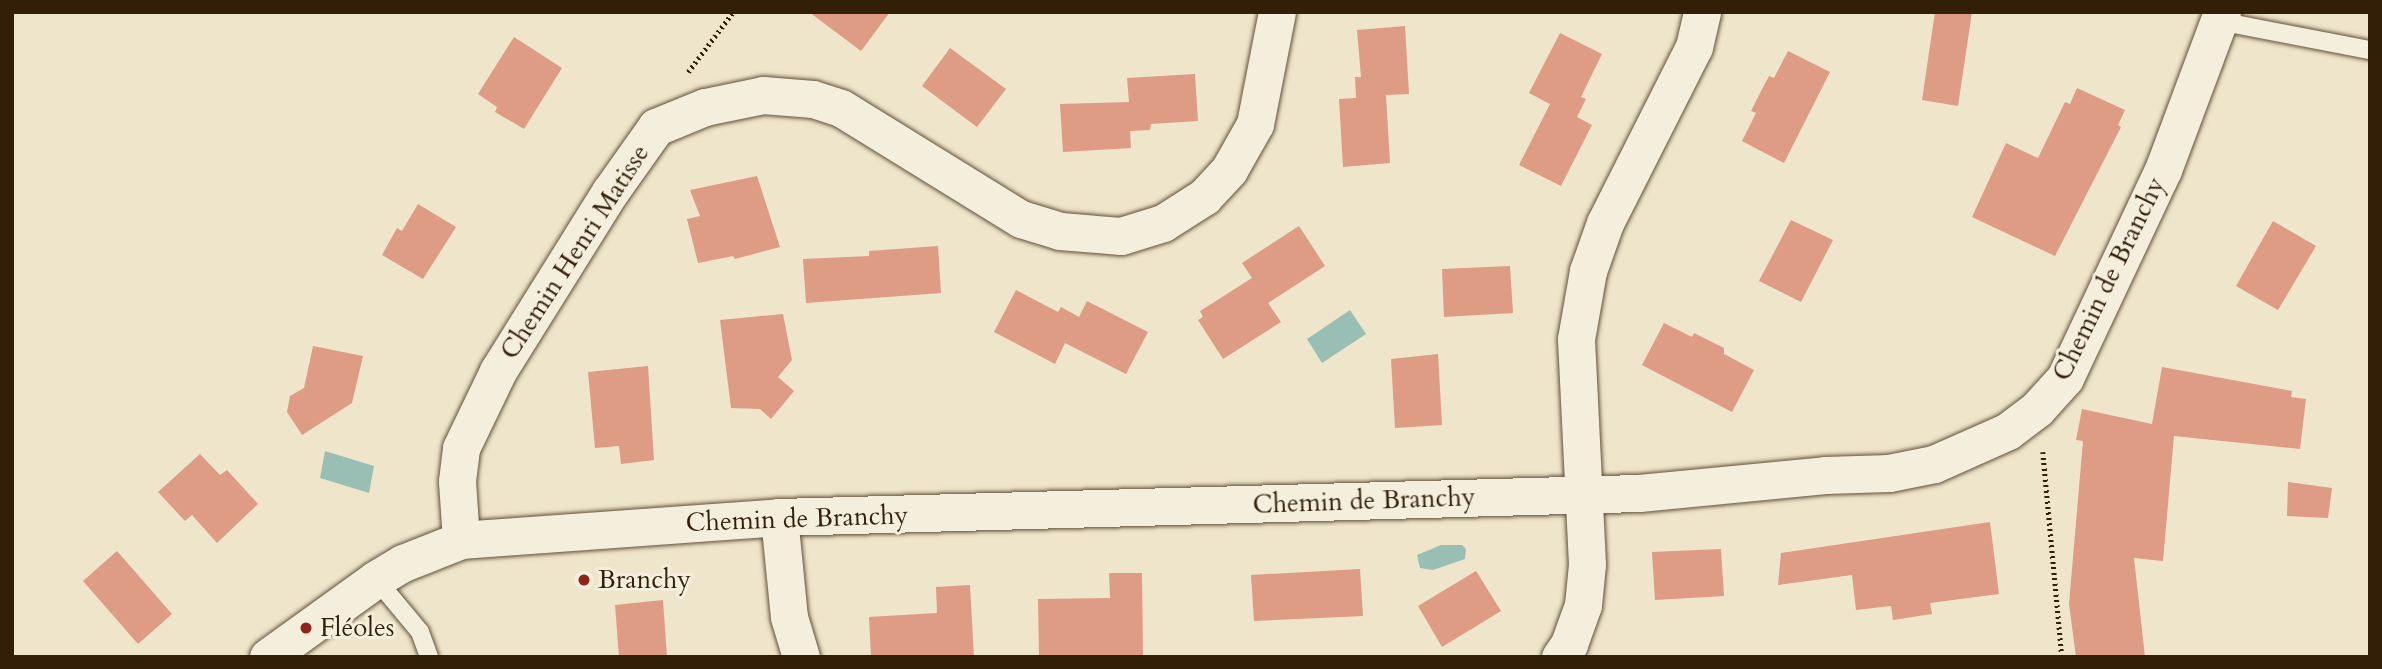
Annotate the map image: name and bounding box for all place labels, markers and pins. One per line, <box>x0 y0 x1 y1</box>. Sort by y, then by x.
place label: Branchy <box>598 564 691 596</box>
marker: Branchy <box>576 572 592 588</box>
place label: Fléoles <box>320 612 394 644</box>
marker: Fléoles <box>298 620 314 636</box>

